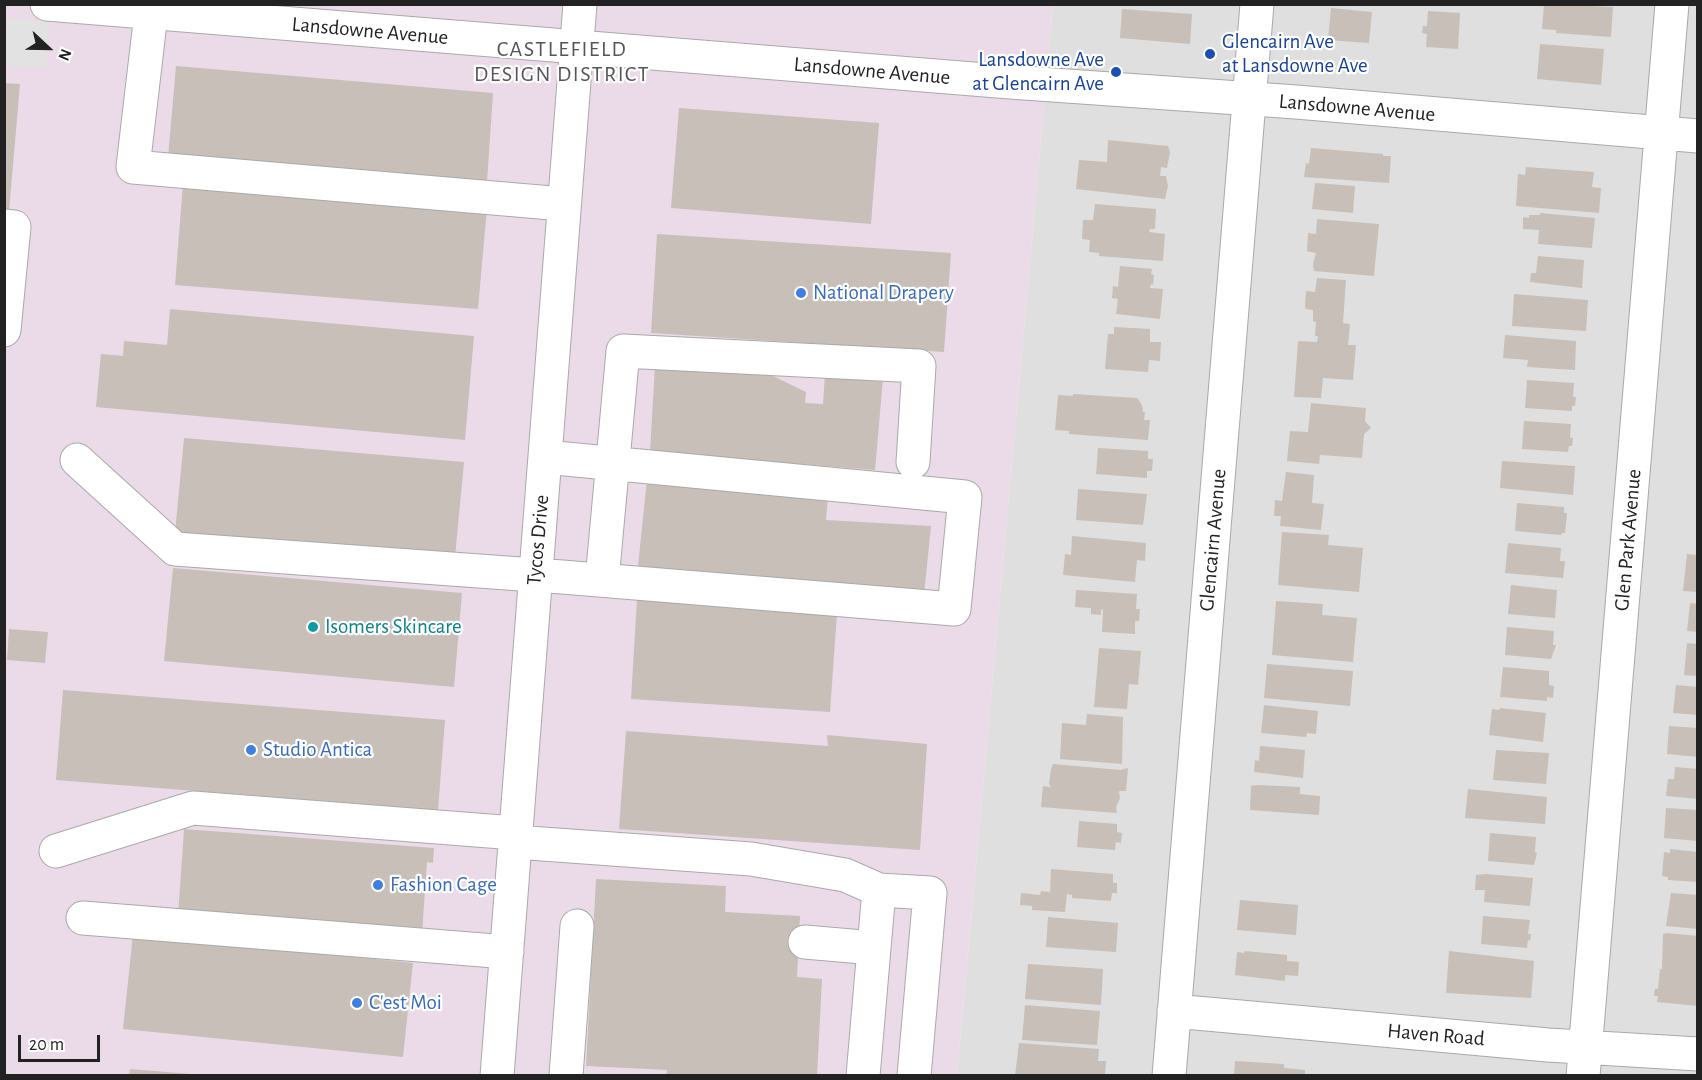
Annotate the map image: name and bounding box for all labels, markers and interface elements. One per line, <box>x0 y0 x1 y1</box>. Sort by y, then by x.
street label: Lansdowne Avenue <box>291 12 449 50</box>
north arrow <box>18 18 78 78</box>
place label: Glencairn Ave at Lansdowne Ave <box>1222 29 1368 79</box>
district label: CASTLEFIELD DESIGN DISTRICT <box>474 36 650 88</box>
text: N <box>55 47 74 63</box>
place label: Lansdowne Ave at Glencairn Ave <box>972 47 1104 97</box>
marker: Glencairn Ave at Lansdowne Ave <box>1203 47 1217 61</box>
street label: Lansdowne Avenue <box>793 52 951 90</box>
marker: Lansdowne Ave at Glencairn Ave <box>1109 65 1123 79</box>
street label: Lansdowne Avenue <box>1278 89 1436 127</box>
place label: National Drapery <box>813 280 954 306</box>
marker: National Drapery <box>794 286 808 300</box>
street label: Glencairn Avenue <box>1194 468 1232 612</box>
street label: Glen Park Avenue <box>1609 468 1647 612</box>
street label: Tycos Drive <box>521 494 555 586</box>
place label: Isomers Skincare <box>325 614 462 640</box>
marker: Isomers Skincare <box>306 620 320 634</box>
place label: Studio Antica <box>263 737 372 763</box>
marker: Studio Antica <box>244 743 258 757</box>
place label: Fashion Cage <box>390 872 497 898</box>
marker: Fashion Cage <box>371 878 385 892</box>
place label: C'est Moi <box>369 990 442 1016</box>
marker: C'est Moi <box>350 996 364 1010</box>
street label: Haven Road <box>1386 1018 1486 1052</box>
scale bar <box>21 1023 104 1061</box>
text: 20 m <box>29 1036 64 1054</box>

